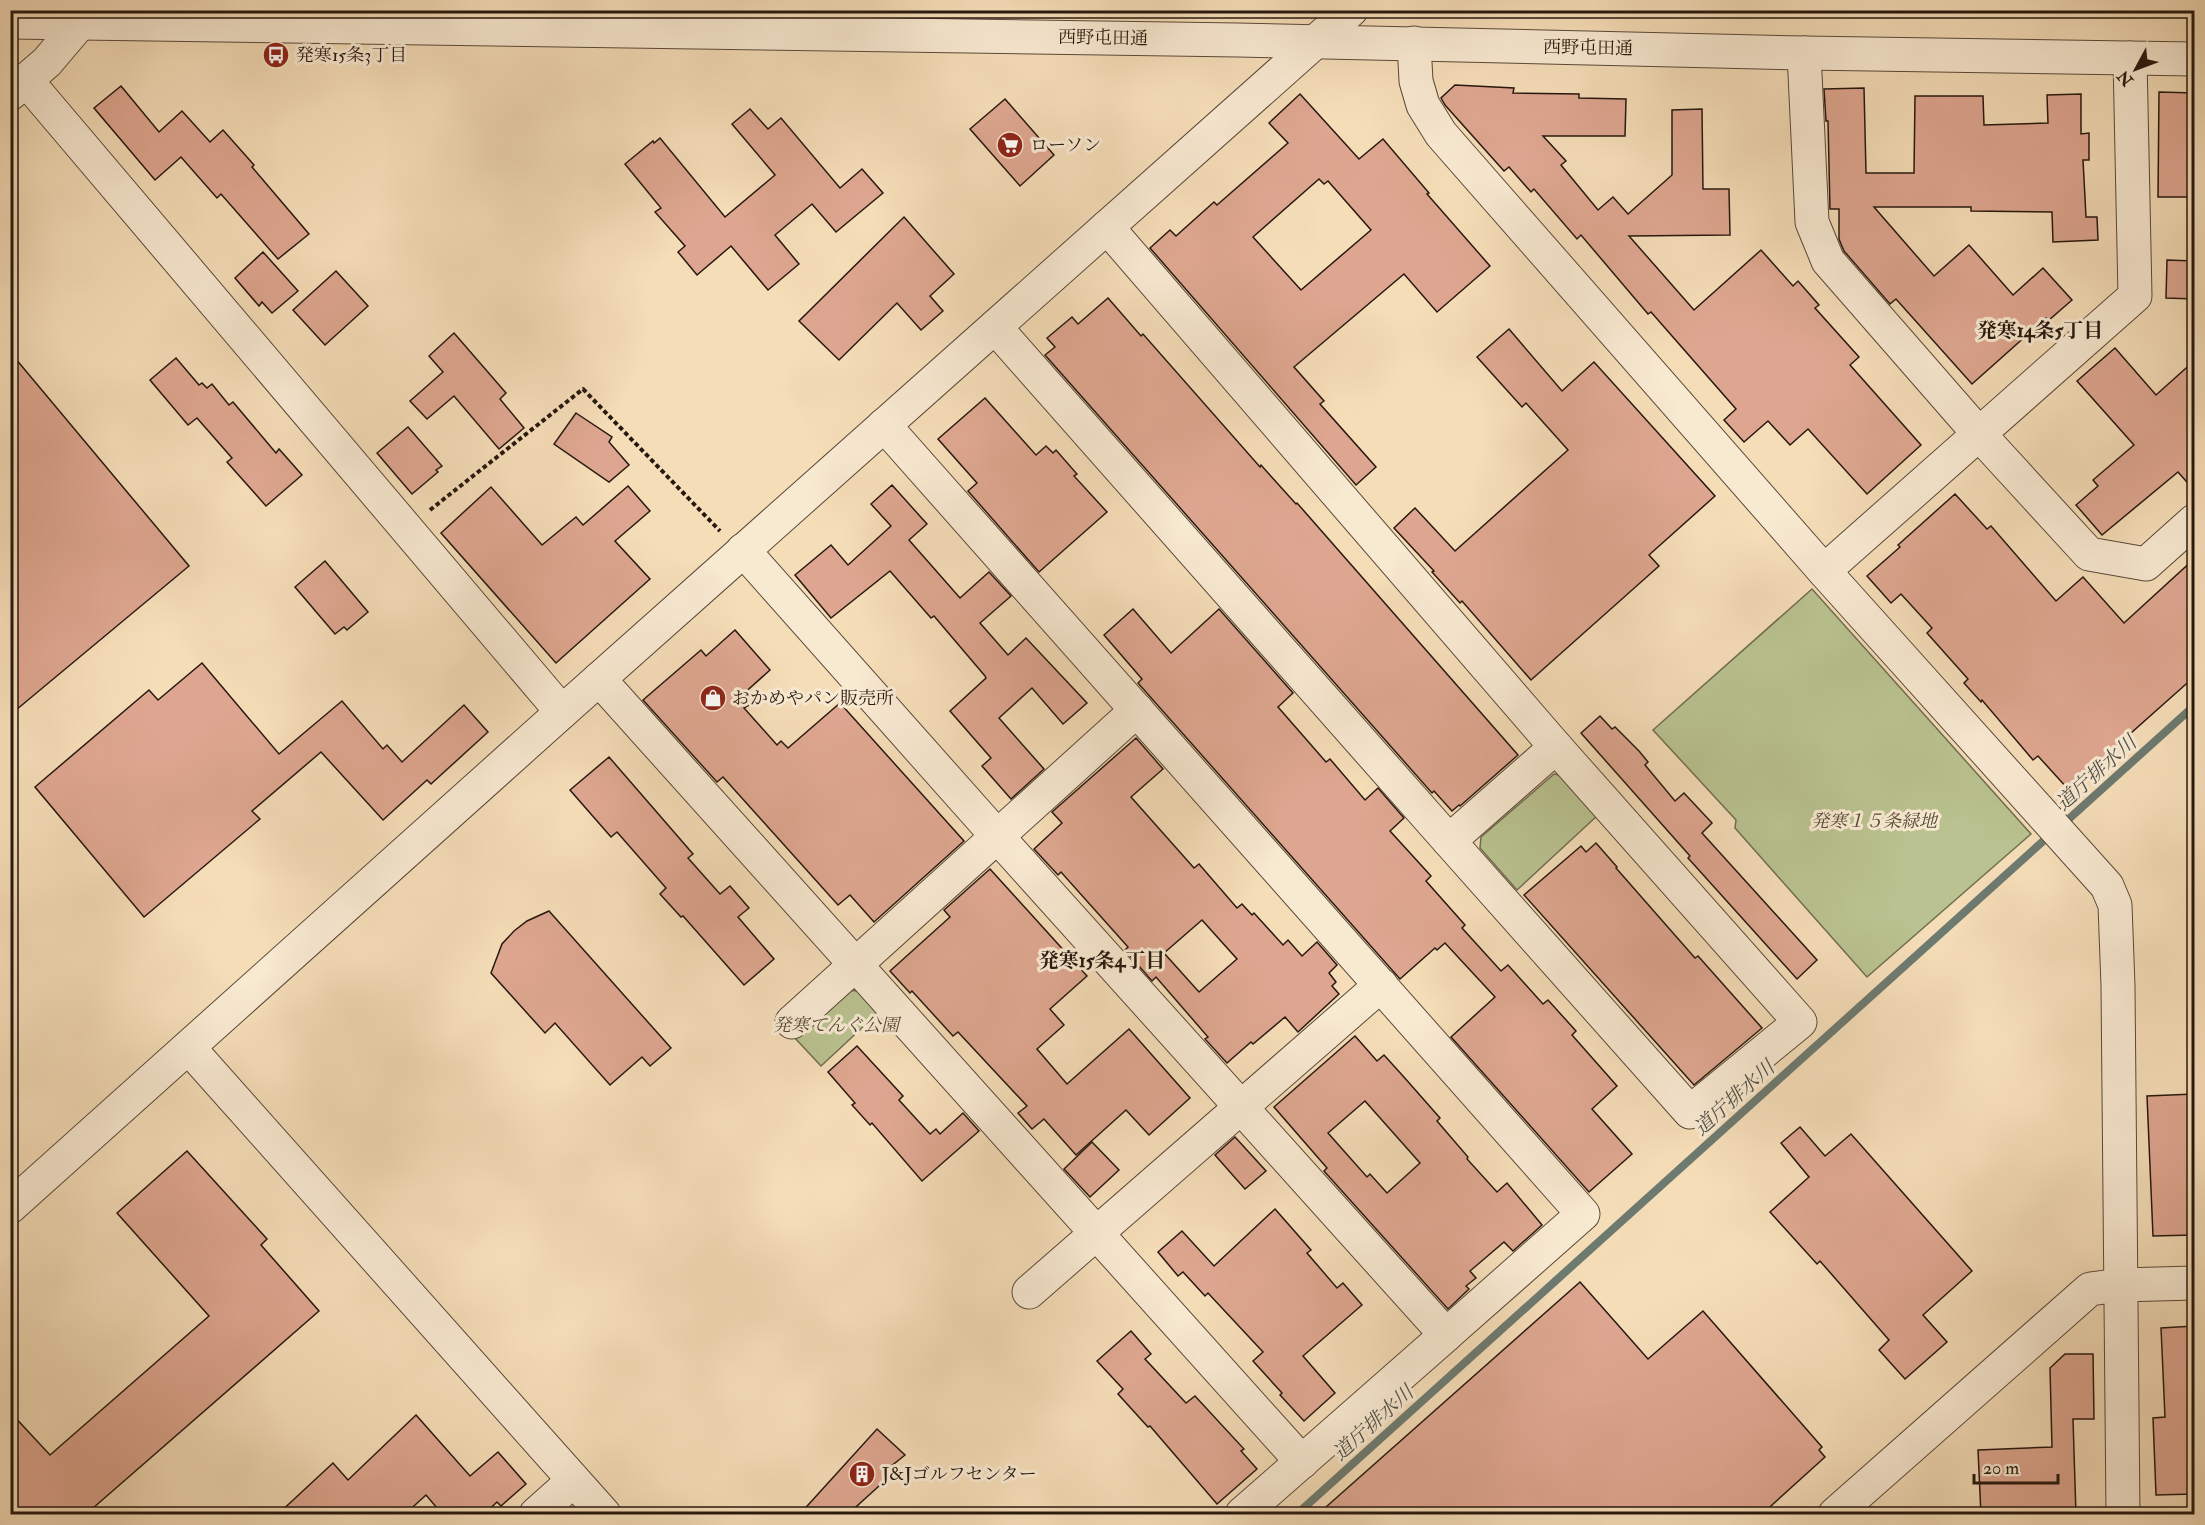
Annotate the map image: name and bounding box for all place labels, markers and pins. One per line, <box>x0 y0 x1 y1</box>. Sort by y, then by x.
bus stop icon: 発寒15条3丁目 <box>261 40 291 70</box>
place label: 発寒15条3丁目 <box>296 44 407 67</box>
supermarket icon: ローソン <box>995 130 1025 160</box>
place label: ローソン <box>1030 134 1101 157</box>
shop icon: おかめやパン販売所 <box>698 683 728 713</box>
place label: おかめやパン販売所 <box>732 687 894 710</box>
building icon: J&Jゴルフセンター <box>847 1459 877 1489</box>
place label: J&Jゴルフセンター <box>881 1463 1037 1486</box>

